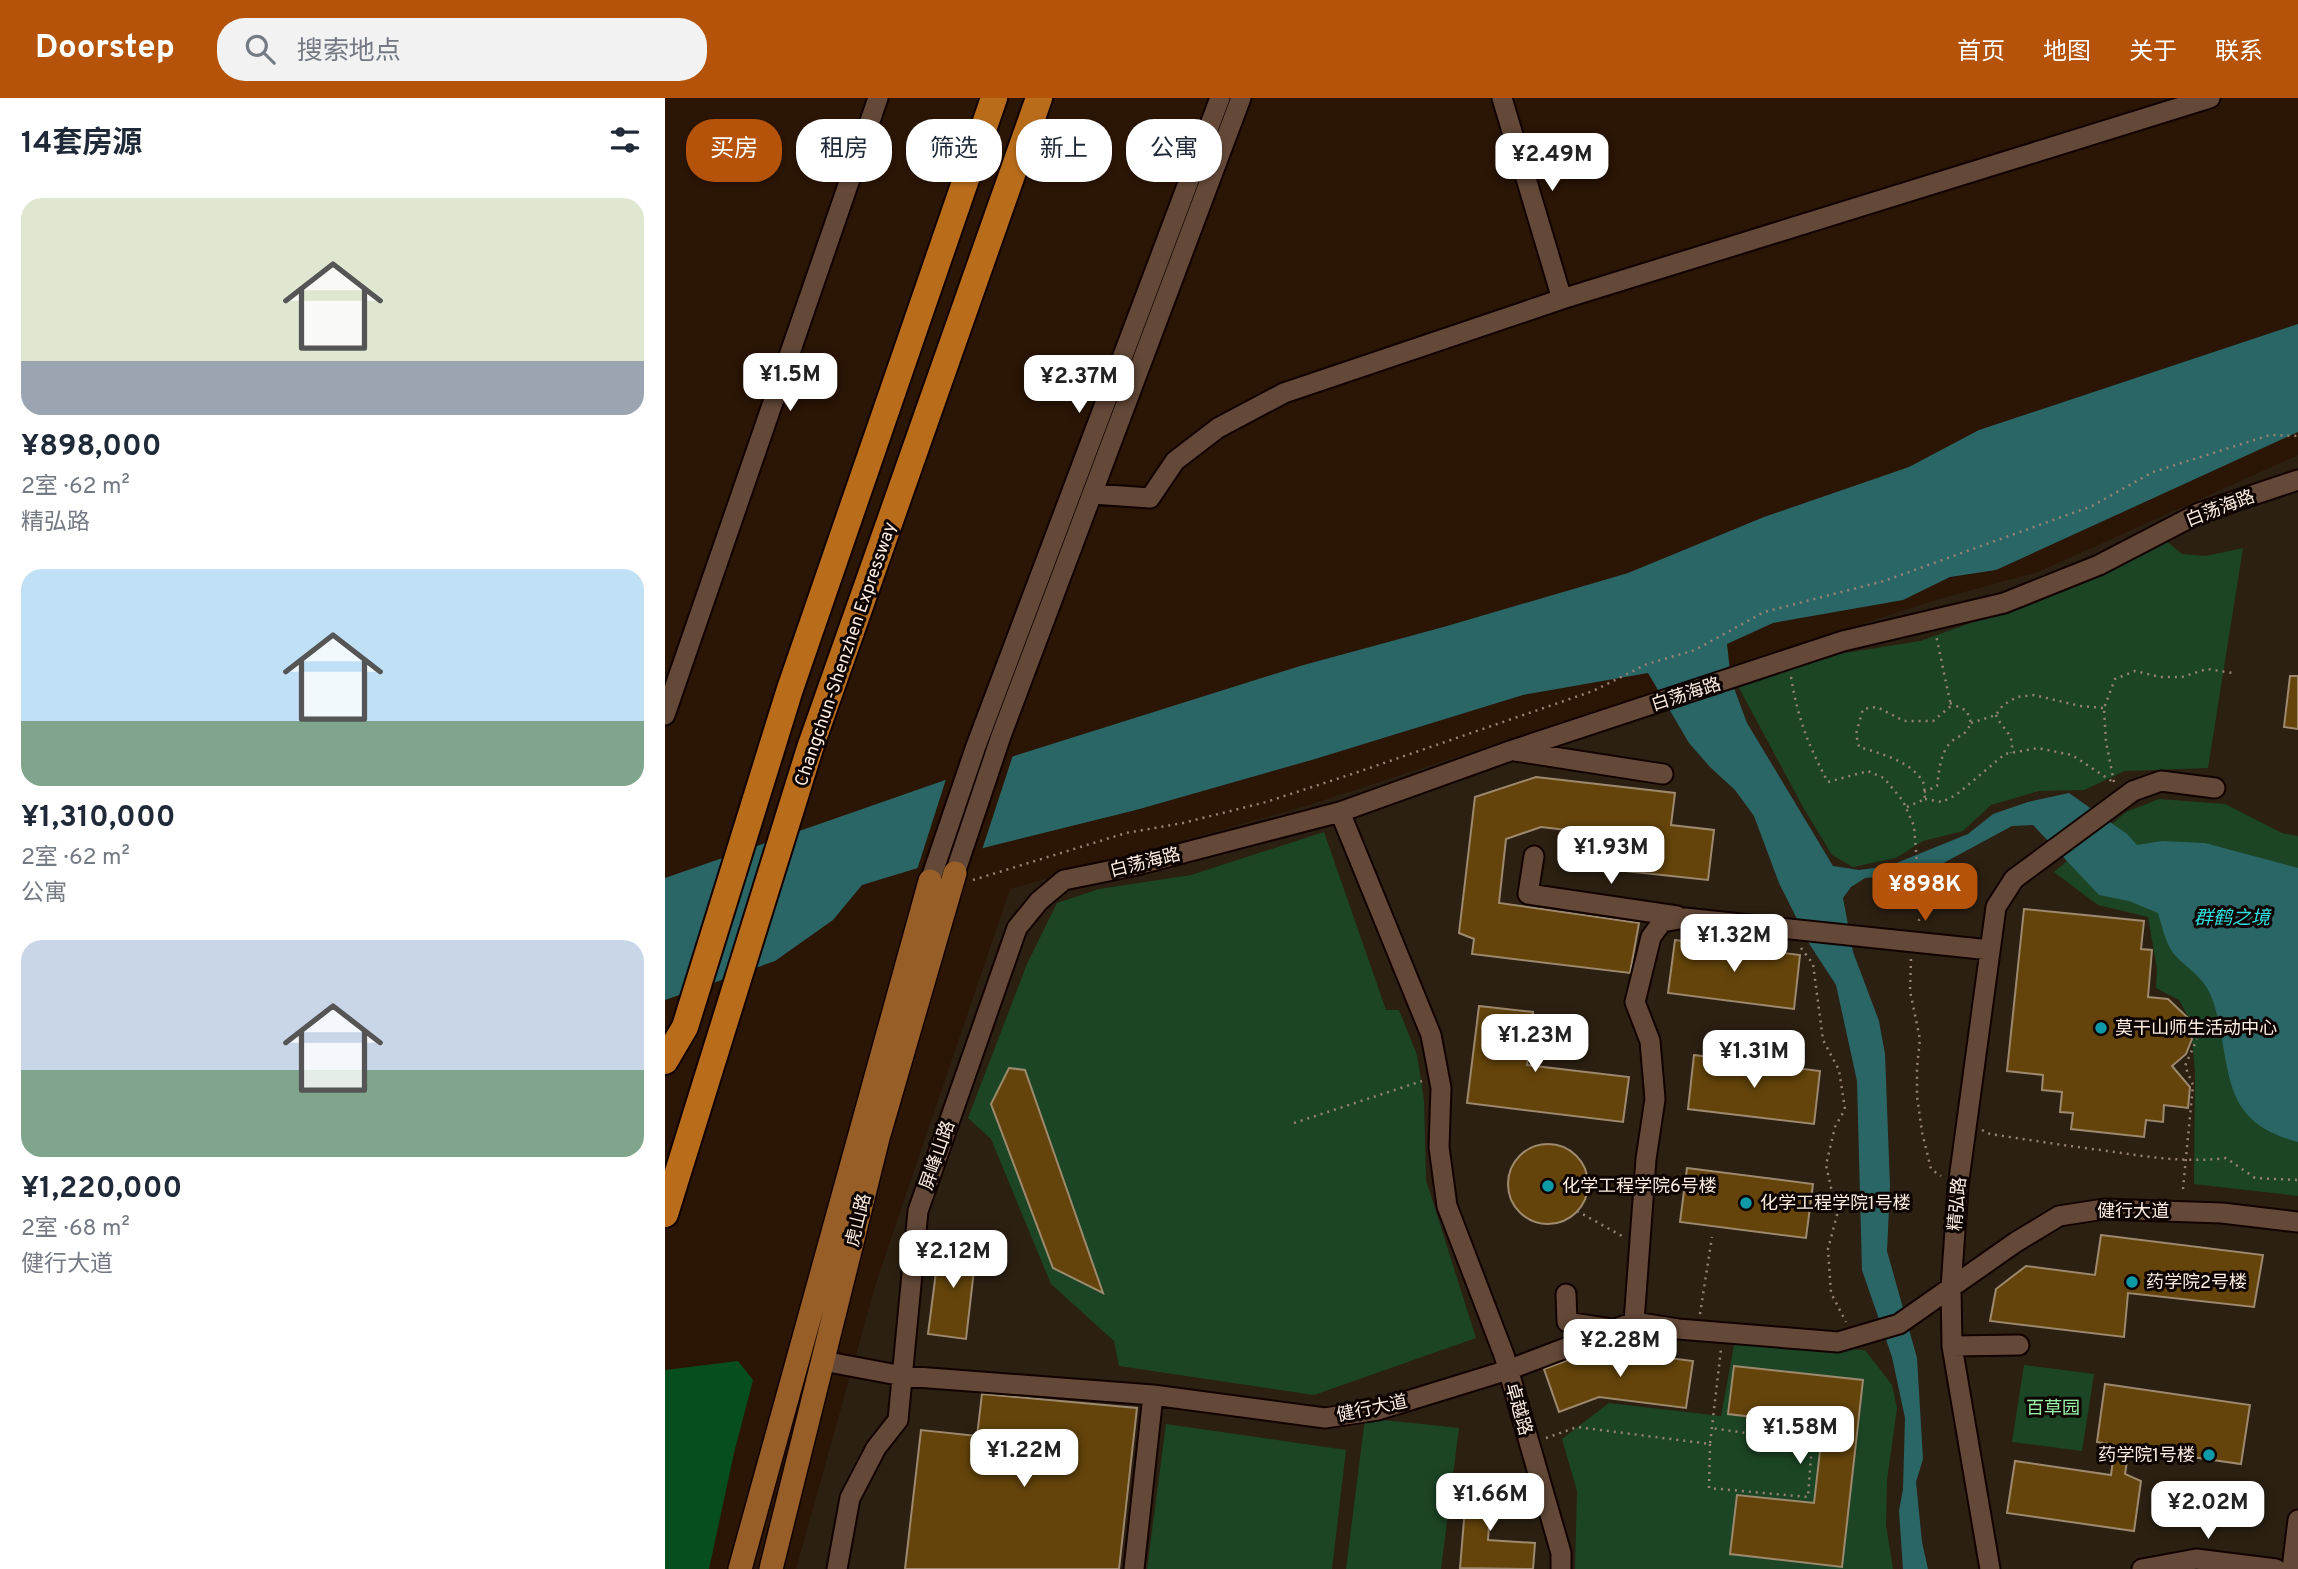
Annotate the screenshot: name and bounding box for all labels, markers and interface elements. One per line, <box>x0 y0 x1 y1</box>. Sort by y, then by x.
search box <box>217 18 707 81</box>
text: Doorstep <box>35 28 175 70</box>
icon: search <box>241 30 279 68</box>
text: 搜索地点 <box>297 36 401 69</box>
text: 首页 <box>1957 38 2005 68</box>
text: 地图 <box>2043 38 2091 68</box>
text: 关于 <box>2129 38 2177 68</box>
text: 联系 <box>2215 38 2263 68</box>
chip: 买房 <box>686 119 782 182</box>
chip: 租房 <box>796 119 892 182</box>
chip: 筛选 <box>906 119 1002 182</box>
chip: 新上 <box>1016 119 1112 182</box>
chip: 公寓 <box>1126 119 1222 182</box>
icon: filters <box>606 121 644 159</box>
text: 14套房源 <box>21 126 142 163</box>
pin: ¥2.49M <box>1495 134 1609 193</box>
text: ¥2.49M <box>1511 141 1593 170</box>
icon: home <box>270 243 396 369</box>
pin: ¥1.5M <box>741 354 839 413</box>
pin: ¥2.37M <box>1022 356 1136 415</box>
text: ¥1.5M <box>759 361 821 390</box>
text: ¥2.37M <box>1040 363 1118 392</box>
text: ¥898,000 <box>21 429 162 466</box>
text: 2室 · 62 m² <box>21 473 130 502</box>
street label: 白荡海路 <box>2183 486 2258 533</box>
text: 精弘路 <box>21 509 90 538</box>
street label: Changchun-Shenzhen Expressway <box>790 519 903 790</box>
icon: home <box>270 614 396 740</box>
street label: 白荡海路 <box>1649 673 1724 717</box>
text: ¥1,310,000 <box>21 800 176 837</box>
pin: ¥1.93M <box>1554 826 1668 886</box>
text: ¥1.93M <box>1573 834 1649 863</box>
text: 2室 · 62 m² <box>21 844 130 873</box>
street label: 白荡海路 <box>1108 844 1183 883</box>
pin: ¥898K <box>1876 864 1974 923</box>
text: ¥898K <box>1888 871 1962 900</box>
text: 公寓 <box>21 880 67 909</box>
water label: 群鹤之境 <box>2194 907 2272 931</box>
pin: ¥1.32M <box>1677 914 1791 974</box>
text: ¥1.32M <box>1697 922 1771 951</box>
icon: home <box>270 985 396 1111</box>
pin: ¥1.23M <box>1478 1014 1592 1074</box>
place label: 莫干山师生活动中心 <box>2115 1018 2277 1041</box>
marker: 莫干山师生活动中心 <box>2093 1020 2109 1036</box>
text: ¥1.23M <box>1497 1022 1573 1051</box>
pin: ¥1.31M <box>1697 1030 1811 1090</box>
text: ¥1.31M <box>1719 1038 1789 1067</box>
street label: 屏峰山路 <box>916 1118 961 1193</box>
text: ¥1,220,000 <box>21 1171 182 1208</box>
place label: 化学工程学院6号楼 <box>1562 1176 1717 1199</box>
street label: 精弘路 <box>1945 1176 1972 1232</box>
marker: 化学工程学院6号楼 <box>1540 1178 1556 1194</box>
street label: 虎山路 <box>842 1191 877 1249</box>
place label: 化学工程学院1号楼 <box>1760 1193 1911 1216</box>
marker: 化学工程学院1号楼 <box>1738 1195 1754 1211</box>
street label: 健行大道 <box>2097 1201 2169 1224</box>
text: 2室 · 68 m² <box>21 1215 130 1244</box>
pin: ¥2.12M <box>896 1230 1010 1290</box>
text: ¥2.12M <box>915 1238 991 1267</box>
text: 健行大道 <box>21 1251 113 1280</box>
place label: 药学院2号楼 <box>2146 1272 2247 1295</box>
marker: 药学院2号楼 <box>2124 1274 2140 1290</box>
pin: ¥2.28M <box>1563 1320 1677 1379</box>
text: ¥2.28M <box>1580 1327 1660 1356</box>
street label: 卓越路 <box>1499 1380 1536 1439</box>
street label: 健行大道 <box>1335 1391 1410 1428</box>
park label: 百草园 <box>2026 1398 2080 1421</box>
pin: ¥1.58M <box>1743 1406 1857 1466</box>
text: ¥1.58M <box>1762 1414 1838 1443</box>
pin: ¥1.22M <box>967 1430 1081 1489</box>
text: ¥1.22M <box>986 1437 1062 1466</box>
place label: 药学院1号楼 <box>2098 1445 2195 1468</box>
marker: 药学院1号楼 <box>2201 1447 2217 1463</box>
pin: ¥1.66M <box>1433 1474 1547 1533</box>
text: ¥1.66M <box>1452 1481 1528 1510</box>
pin: ¥2.02M <box>2151 1482 2265 1541</box>
text: ¥2.02M <box>2167 1489 2249 1518</box>

